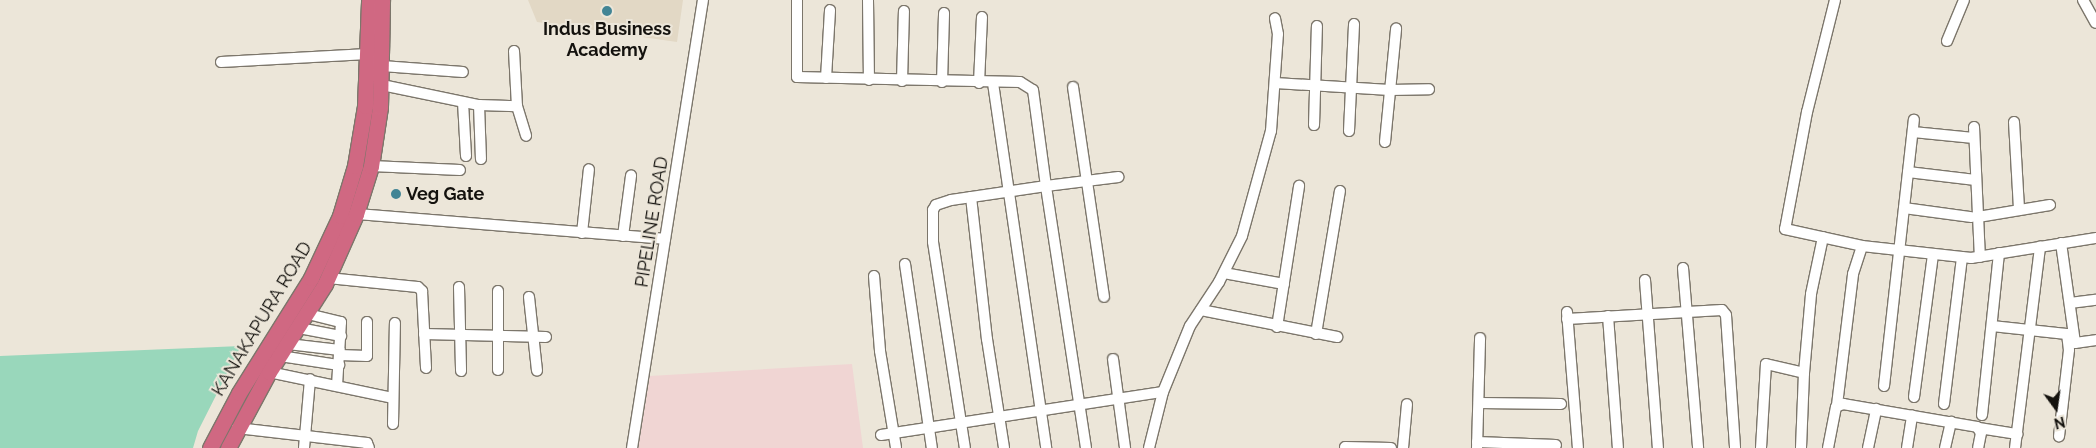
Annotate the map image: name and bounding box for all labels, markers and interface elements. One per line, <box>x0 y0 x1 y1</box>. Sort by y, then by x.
marker: Indus Business Academy <box>601 5 613 17</box>
place label: Indus Business Academy <box>543 19 671 62</box>
street label: PIPELINE ROAD <box>631 155 673 289</box>
place label: Veg Gate <box>406 183 484 205</box>
marker: Veg Gate <box>390 188 402 200</box>
street label: KANAKAPURA ROAD <box>207 238 317 400</box>
north arrow <box>2031 383 2081 433</box>
text: N <box>2053 413 2067 432</box>

